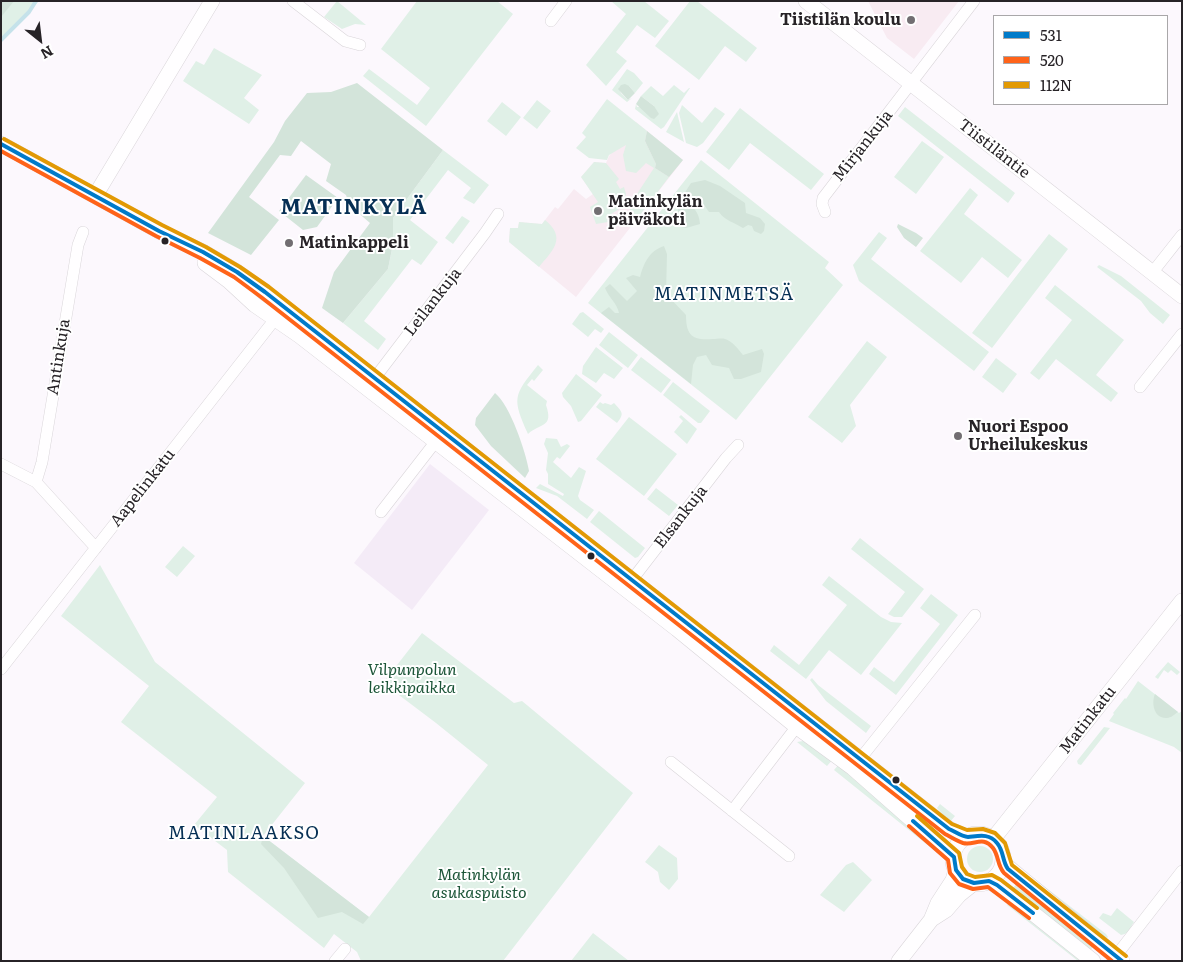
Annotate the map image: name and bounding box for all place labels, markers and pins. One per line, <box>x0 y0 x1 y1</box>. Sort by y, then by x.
place label: Tiistilän koulu <box>780 10 901 30</box>
marker: Tiistilän koulu <box>905 14 917 26</box>
place label: Matinkylän päiväkoti <box>608 192 703 230</box>
marker: Matinkylän päiväkoti <box>592 205 604 217</box>
place label: Matinkappeli <box>299 233 409 253</box>
unlabelled marker <box>160 236 170 246</box>
marker: Matinkappeli <box>283 237 295 249</box>
place label: Nuori Espoo Urheilukeskus <box>968 417 1088 455</box>
marker: Nuori Espoo Urheilukeskus <box>952 430 964 442</box>
unlabelled marker <box>586 551 596 561</box>
unlabelled marker <box>891 775 901 785</box>

